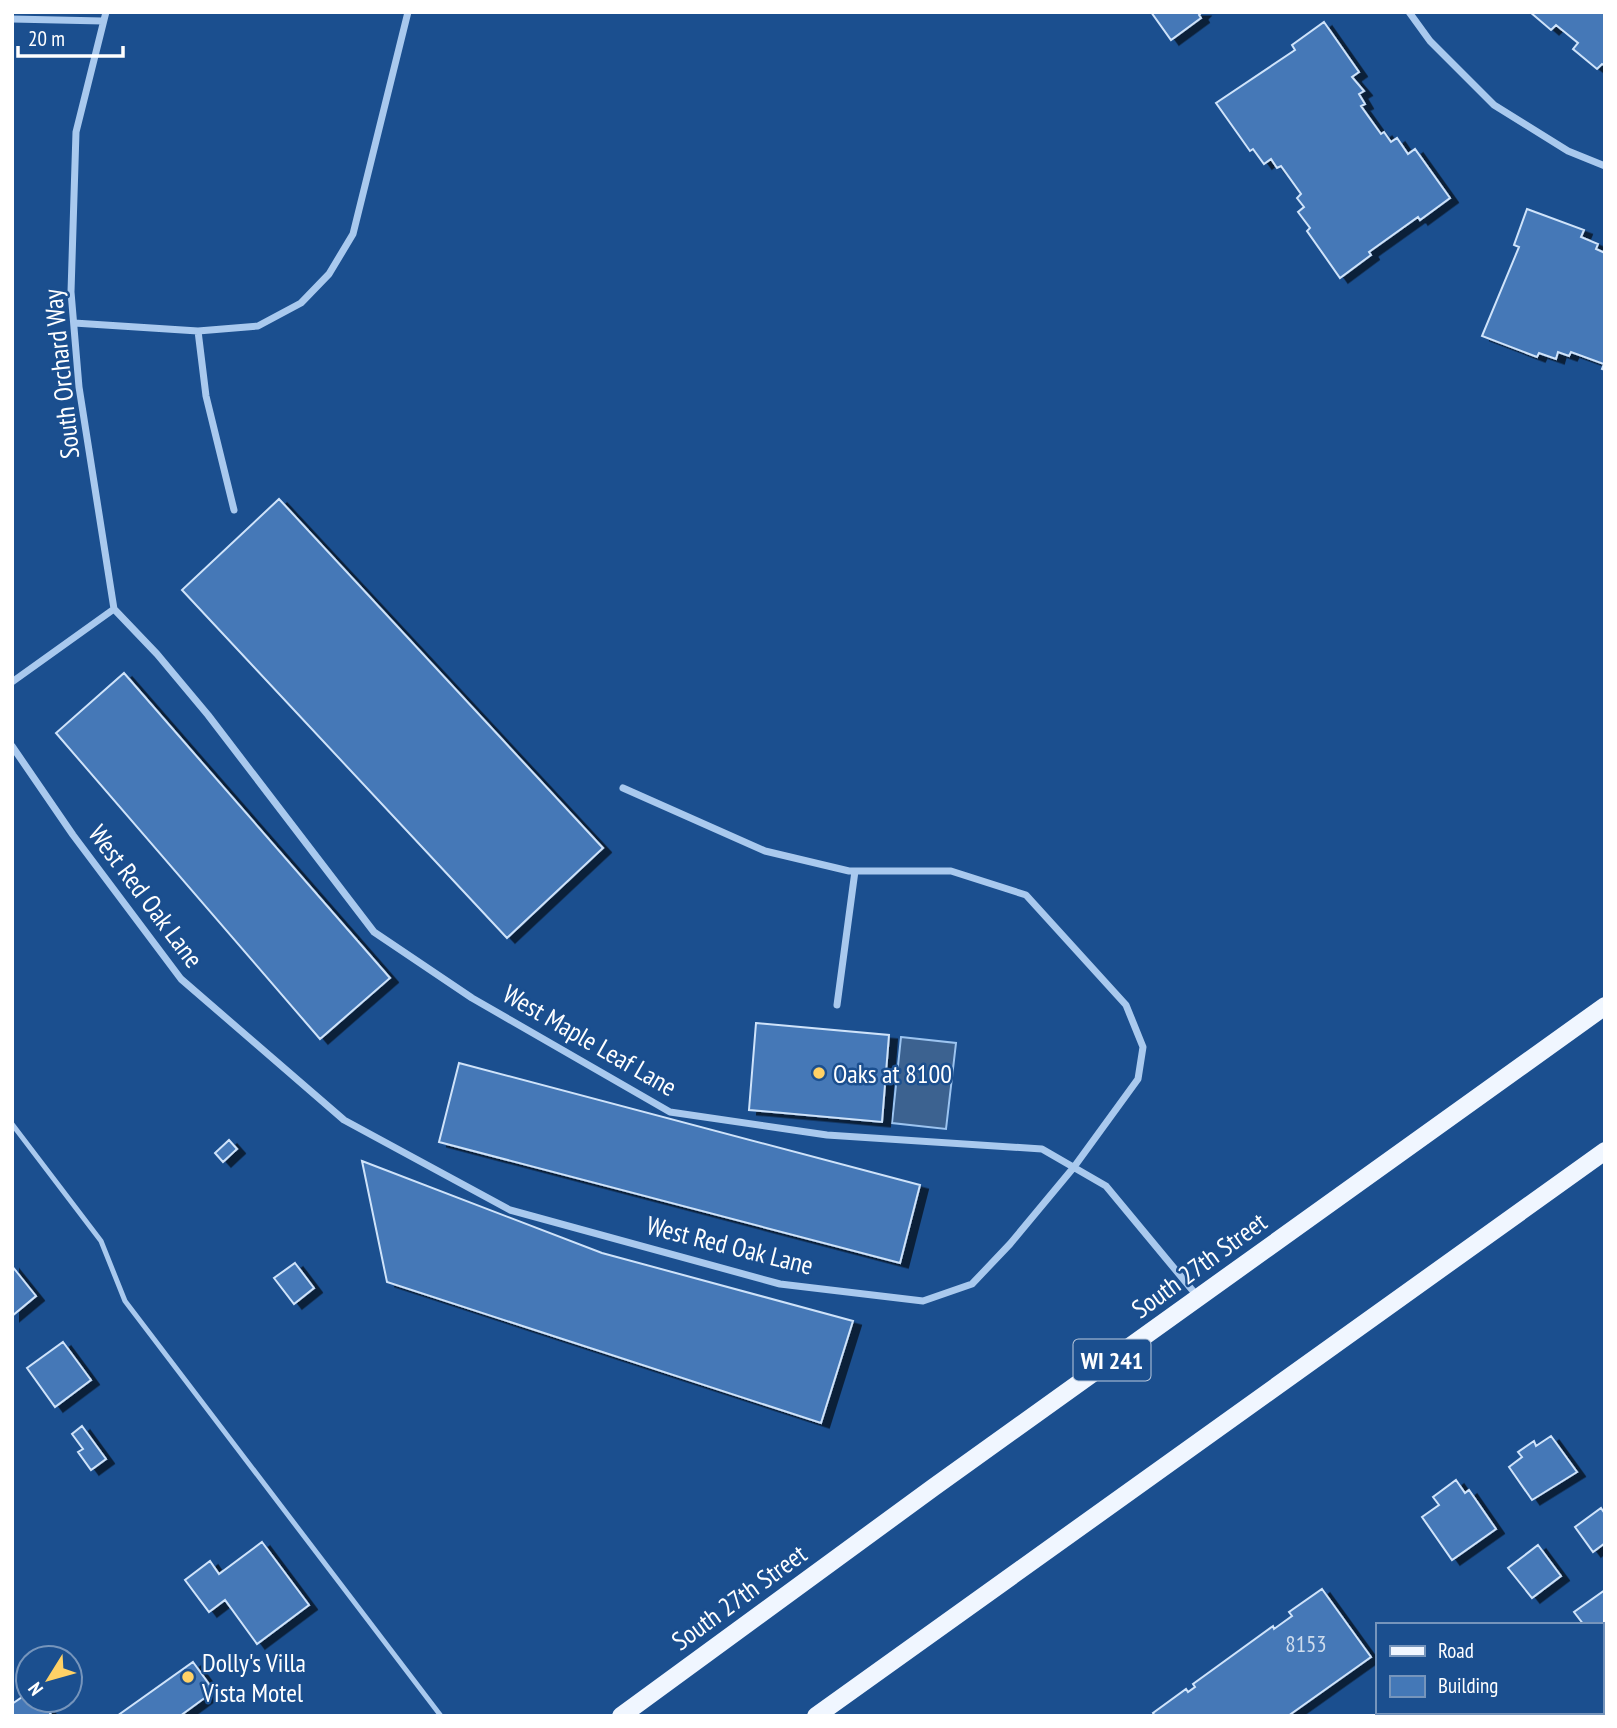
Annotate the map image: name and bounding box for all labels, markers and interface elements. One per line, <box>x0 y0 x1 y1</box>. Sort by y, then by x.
scale bar <box>18 14 122 58</box>
text: 20 m <box>28 25 65 52</box>
street label: South Orchard Way <box>36 287 86 460</box>
street label: West Red Oak Lane <box>82 818 210 974</box>
street label: West Maple Leaf Lane <box>497 977 683 1103</box>
place label: Oaks at 8100 <box>833 1057 952 1090</box>
marker: Oaks at 8100 <box>811 1065 827 1081</box>
street label: South 27th Street <box>1125 1205 1273 1325</box>
street label: West Red Oak Lane <box>643 1208 817 1282</box>
road number: WI 241 <box>1074 1340 1150 1380</box>
street label: South 27th Street <box>665 1537 813 1657</box>
legend <box>1376 1623 1603 1714</box>
house number: 8153 <box>1285 1629 1327 1658</box>
text: Road <box>1438 1637 1474 1664</box>
north arrow <box>14 1644 84 1714</box>
place label: Dolly's Villa Vista Motel <box>201 1646 306 1709</box>
marker: Dolly's Villa Vista Motel <box>180 1669 196 1685</box>
text: Building <box>1438 1672 1498 1699</box>
text: N <box>23 1678 48 1701</box>

